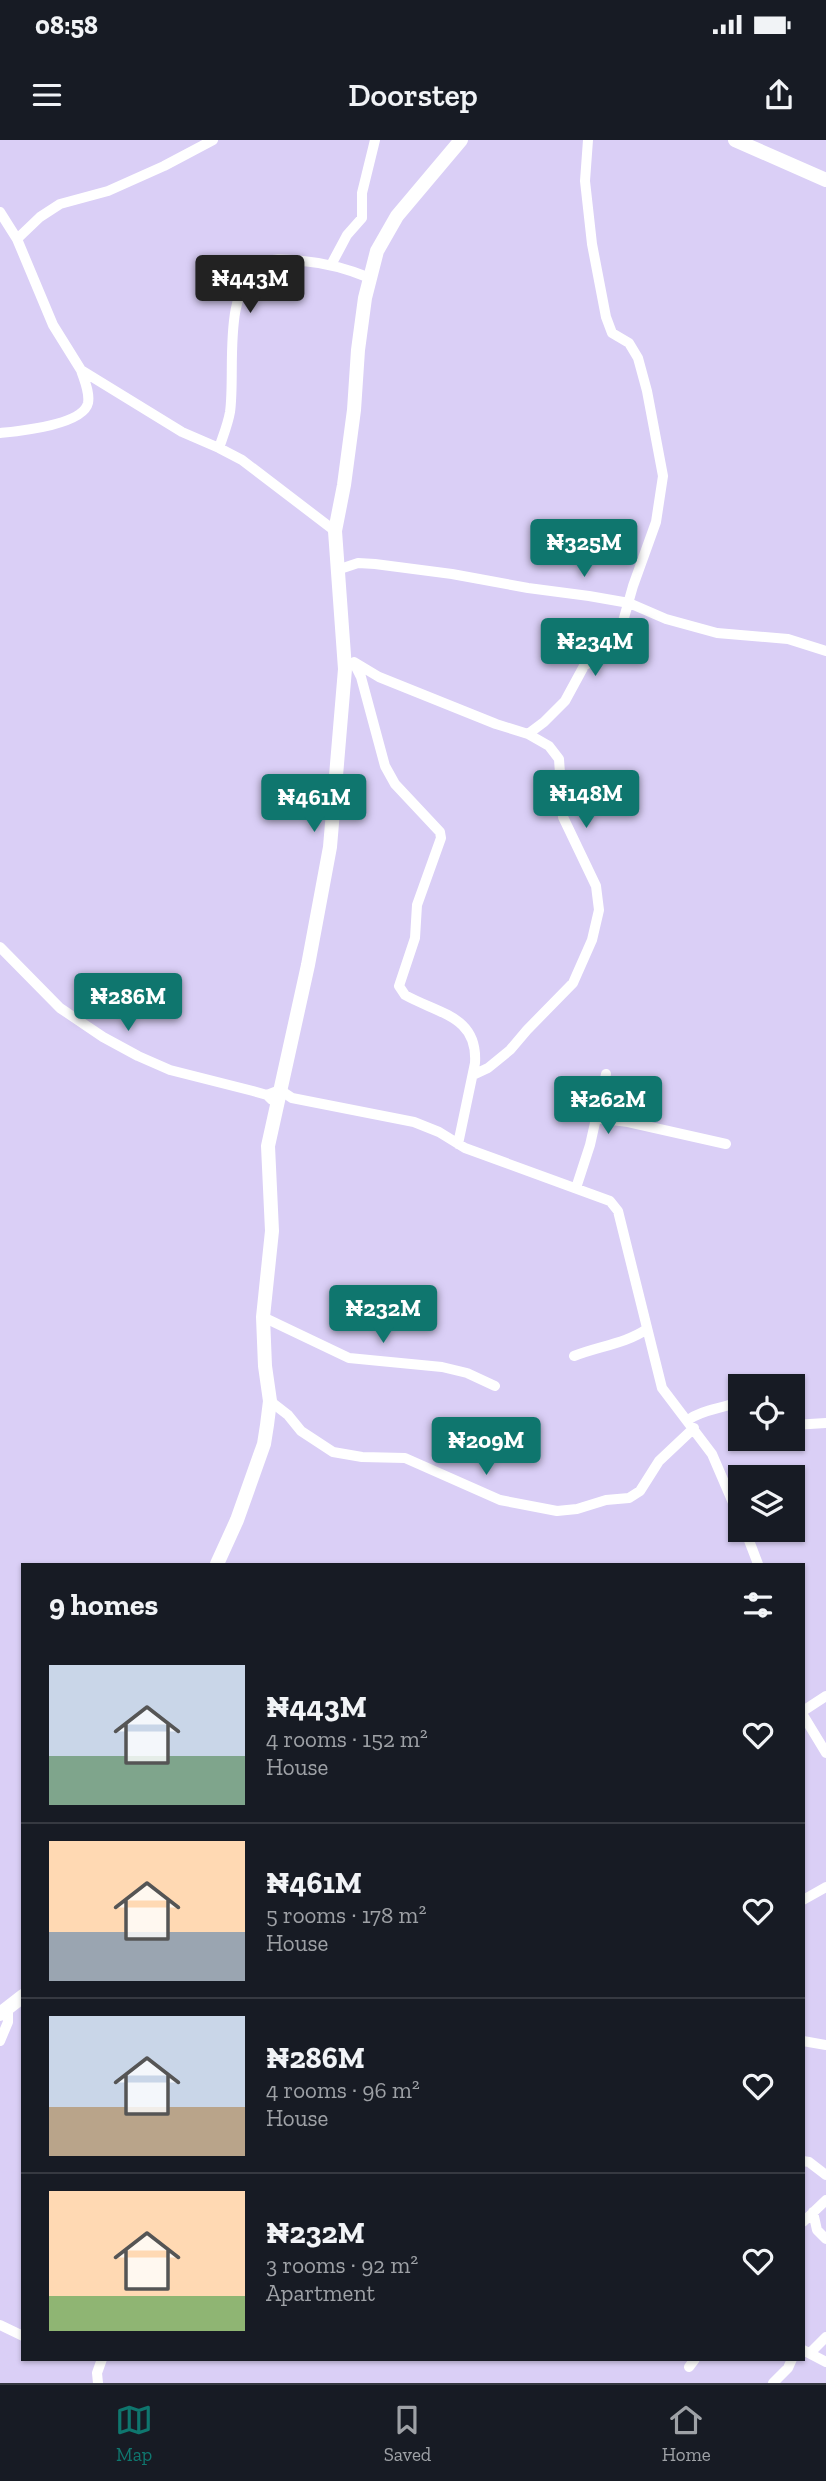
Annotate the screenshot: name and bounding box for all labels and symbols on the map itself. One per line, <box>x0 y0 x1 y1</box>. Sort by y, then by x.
pin: ₦443M <box>201 256 299 315</box>
pin: ₦325M <box>535 520 633 579</box>
pin: ₦234M <box>546 618 644 678</box>
pin: ₦148M <box>537 770 635 830</box>
pin: ₦461M <box>265 774 363 834</box>
pin: ₦286M <box>79 974 177 1033</box>
pin: ₦262M <box>559 1076 657 1136</box>
pin: ₦232M <box>334 1286 432 1345</box>
pin: ₦209M <box>437 1418 535 1477</box>

